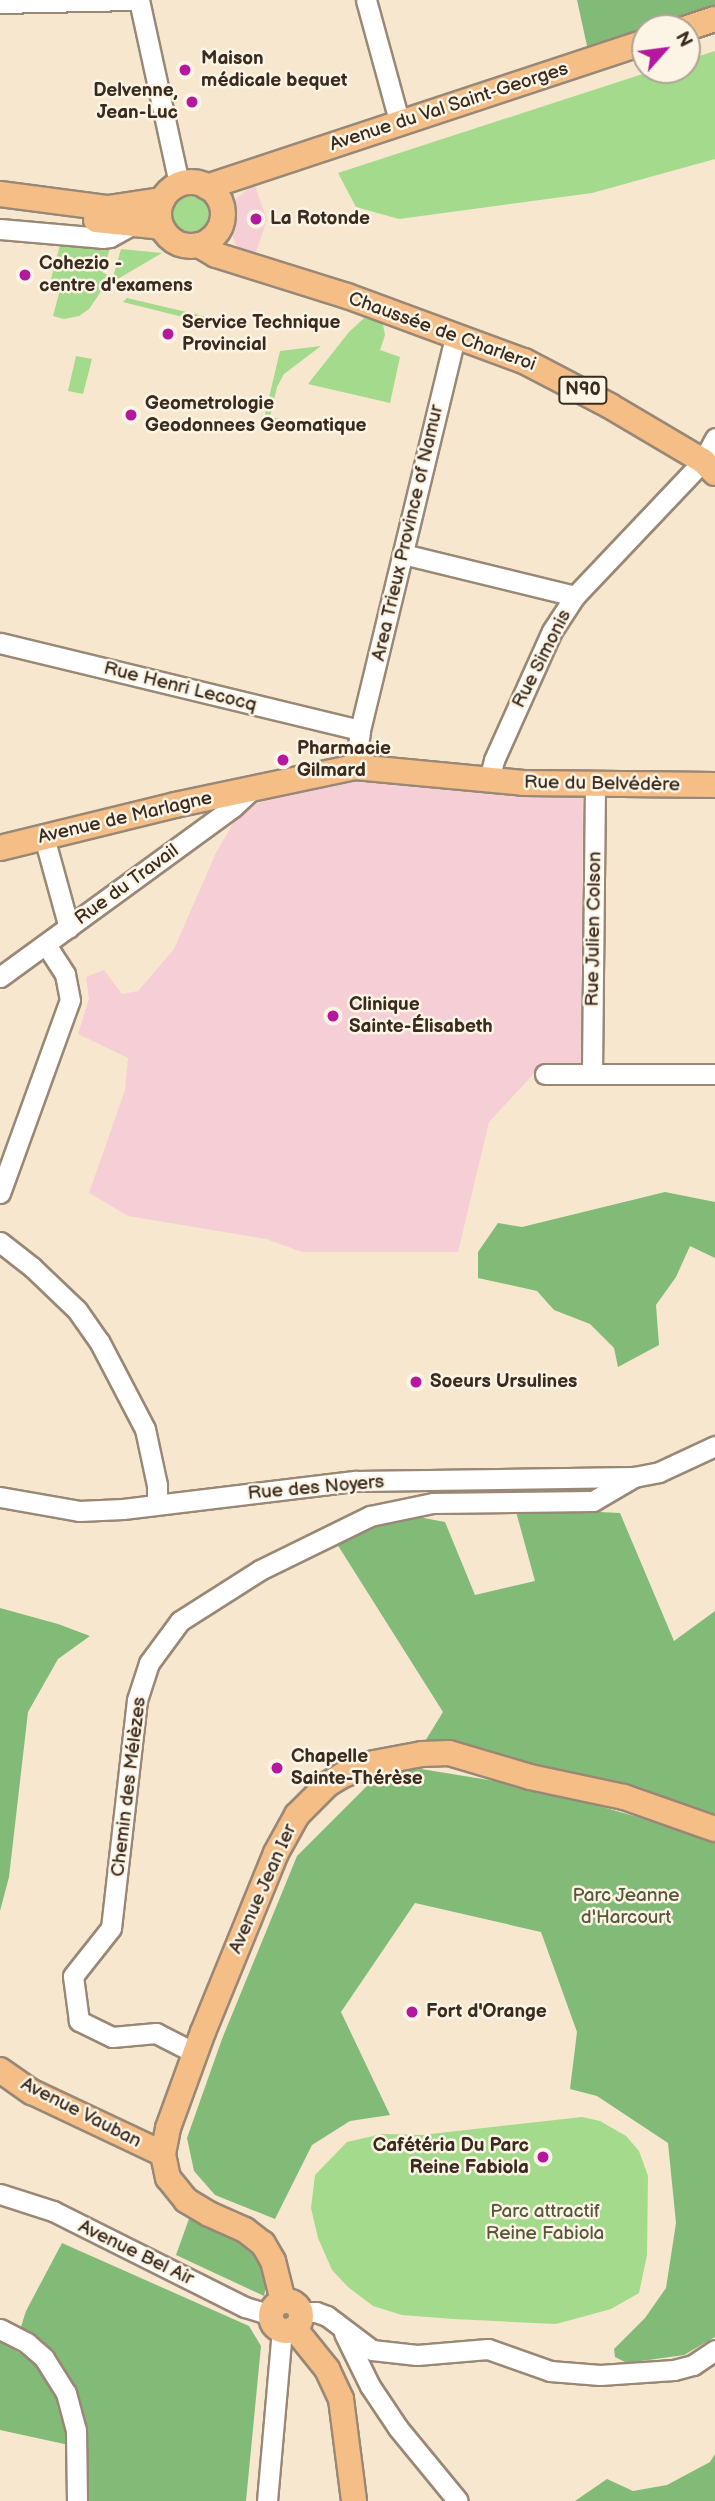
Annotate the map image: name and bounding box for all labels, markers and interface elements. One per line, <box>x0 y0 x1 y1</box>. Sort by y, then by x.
north arrow <box>631 14 701 84</box>
text: N <box>670 28 697 52</box>
place label: Maison médicale bequet <box>201 48 347 92</box>
street label: Avenue du Val Saint-Georges <box>326 57 572 157</box>
marker: Maison médicale bequet <box>175 60 195 80</box>
place label: Delvenne, Jean-Luc <box>93 80 178 124</box>
marker: Delvenne, Jean-Luc <box>184 94 200 110</box>
place label: La Rotonde <box>270 208 370 230</box>
marker: La Rotonde <box>248 211 264 227</box>
place label: Cohezio - centre d'examens <box>39 253 193 297</box>
marker: Cohezio - centre d'examens <box>17 267 33 283</box>
street label: Chaussée de Charleroi <box>345 287 539 377</box>
place label: Service Technique Provincial <box>182 312 340 356</box>
marker: Service Technique Provincial <box>160 326 176 342</box>
road number: N90 <box>557 376 609 404</box>
place label: Geometrologie Geodonnees Geomatique <box>145 393 367 437</box>
street label: Area Trieux Province of Namur <box>367 403 449 663</box>
marker: Geometrologie Geodonnees Geomatique <box>123 407 139 423</box>
street label: Rue Simonis <box>507 606 577 712</box>
street label: Rue Henri Lecocq <box>101 657 259 717</box>
place label: Pharmacie Gilmard <box>297 738 391 782</box>
marker: Pharmacie Gilmard <box>275 752 291 768</box>
street label: Rue du Belvédère <box>524 771 680 797</box>
street label: Avenue de Marlagne <box>36 787 214 849</box>
street label: Rue du Travail <box>70 840 184 930</box>
street label: Rue Julien Colson <box>581 851 607 1007</box>
place label: Clinique Sainte-Élisabeth <box>349 994 493 1038</box>
marker: Clinique Sainte-Élisabeth <box>323 1006 343 1026</box>
place label: Soeurs Ursulines <box>430 1371 577 1393</box>
marker: Soeurs Ursulines <box>408 1374 424 1390</box>
street label: Rue des Noyers <box>247 1471 385 1505</box>
street label: Chemin des Mélèzes <box>107 1696 151 1878</box>
place label: Chapelle Sainte-Thérèse <box>291 1746 423 1790</box>
marker: Chapelle Sainte-Thérèse <box>269 1760 285 1776</box>
street label: Avenue Jean Ier <box>224 1820 302 1958</box>
park label: Parc Jeanne d'Harcourt <box>572 1885 680 1929</box>
place label: Fort d'Orange <box>426 2001 547 2023</box>
marker: Fort d'Orange <box>404 2004 420 2020</box>
street label: Avenue Vauban <box>17 2073 145 2153</box>
place label: Cafétéria Du Parc Reine Fabiola <box>373 2135 529 2179</box>
marker: Cafétéria Du Parc Reine Fabiola <box>535 2149 551 2165</box>
park label: Parc attractif Reine Fabiola <box>486 2201 604 2245</box>
street label: Avenue Bel Air <box>75 2215 197 2291</box>

